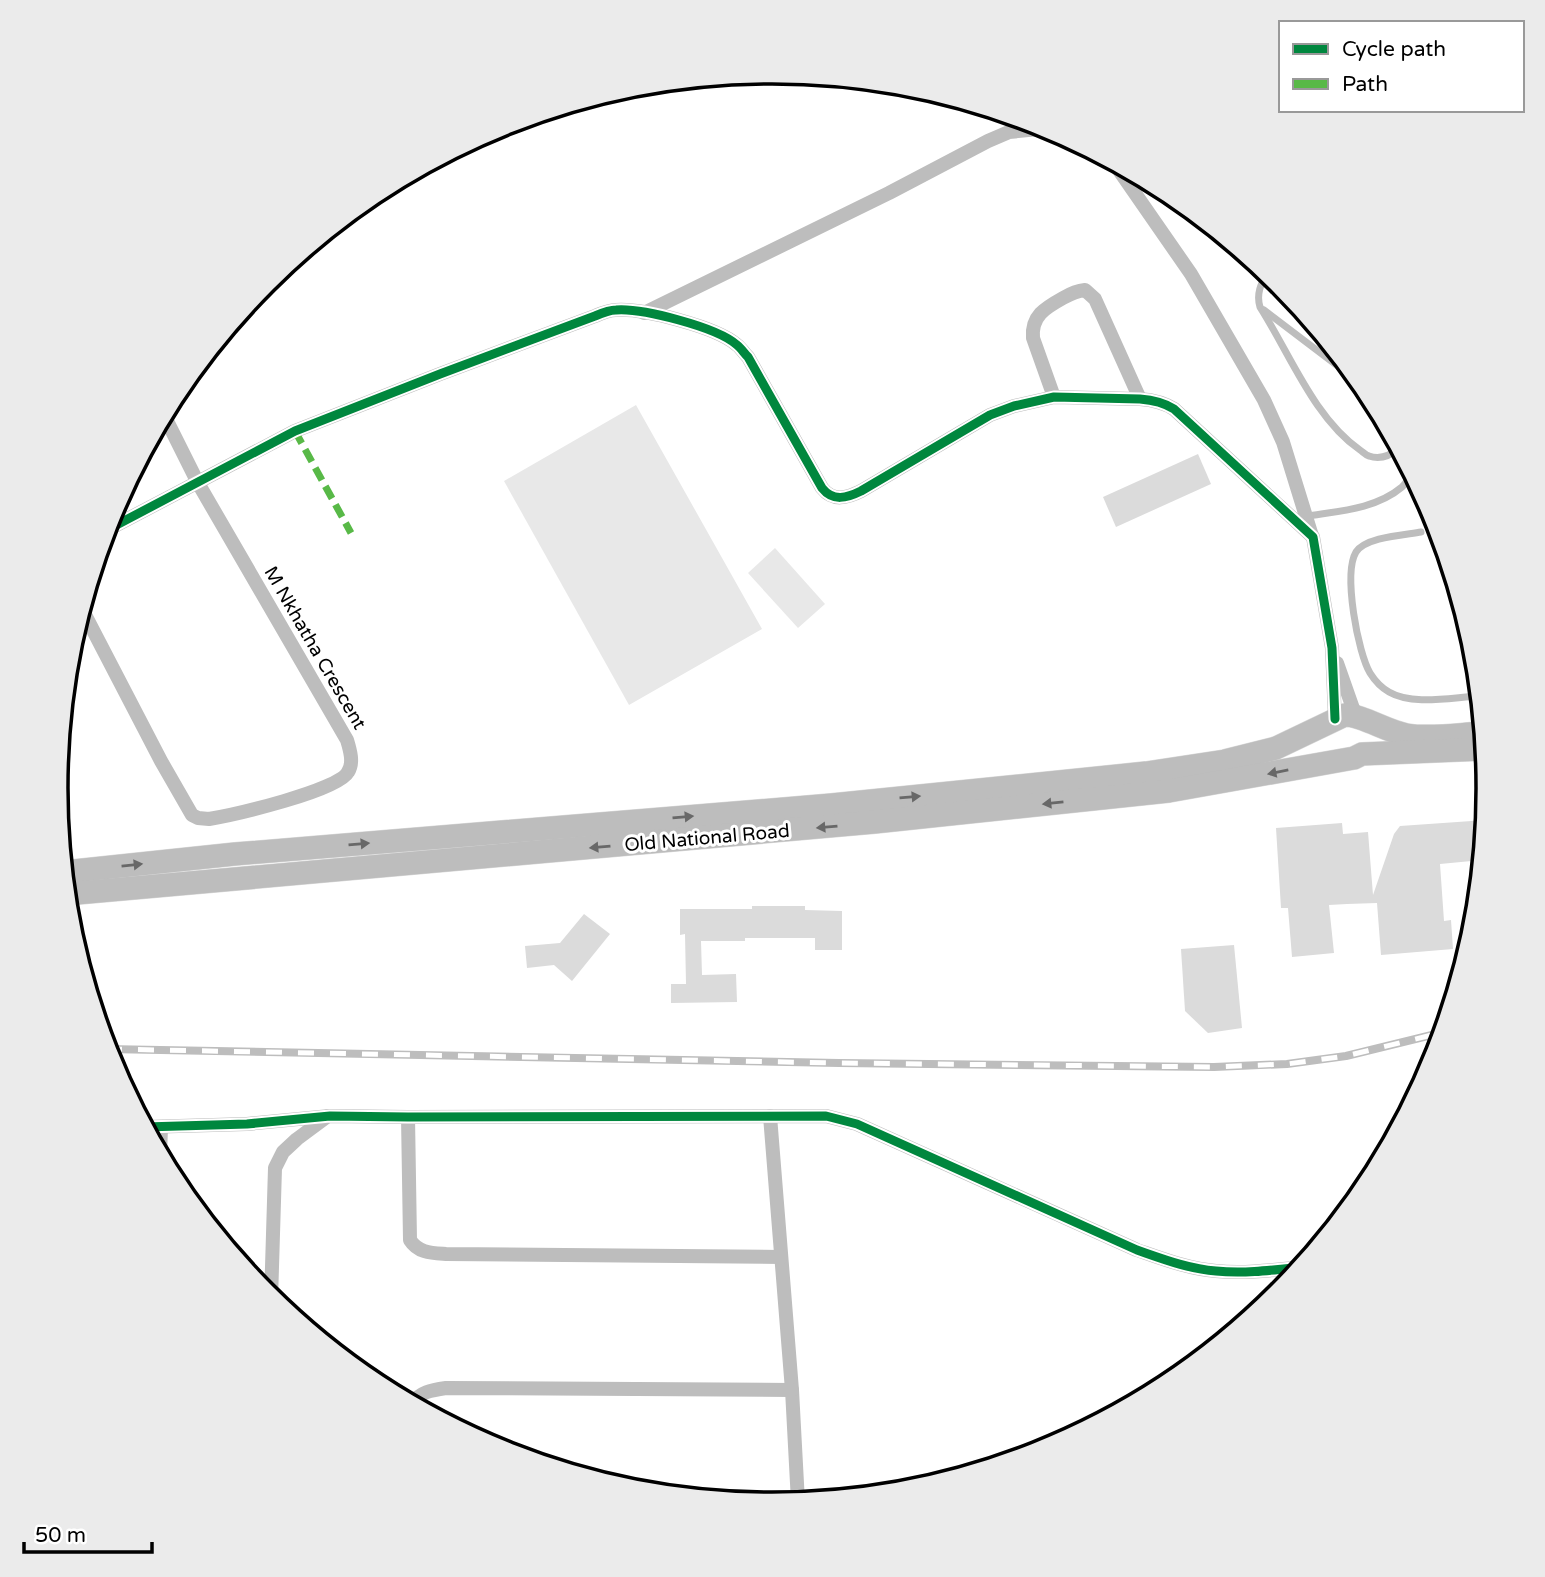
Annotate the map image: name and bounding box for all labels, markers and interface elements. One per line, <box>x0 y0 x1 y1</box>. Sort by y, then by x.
legend <box>1279 21 1524 112</box>
text: Cycle path <box>1342 37 1446 62</box>
text: Path <box>1342 72 1388 97</box>
street label: M Nkhatha Crescent <box>259 563 371 733</box>
one-way arrow <box>1267 766 1289 777</box>
one-way arrow <box>899 791 921 802</box>
one-way arrow <box>1042 798 1064 809</box>
one-way arrow <box>672 811 694 822</box>
street label: Old National Road <box>623 820 791 856</box>
one-way arrow <box>815 821 837 832</box>
one-way arrow <box>348 838 370 849</box>
one-way arrow <box>589 842 611 853</box>
one-way arrow <box>121 859 143 870</box>
scale bar <box>24 1510 152 1554</box>
text: 50 m <box>35 1523 86 1548</box>

